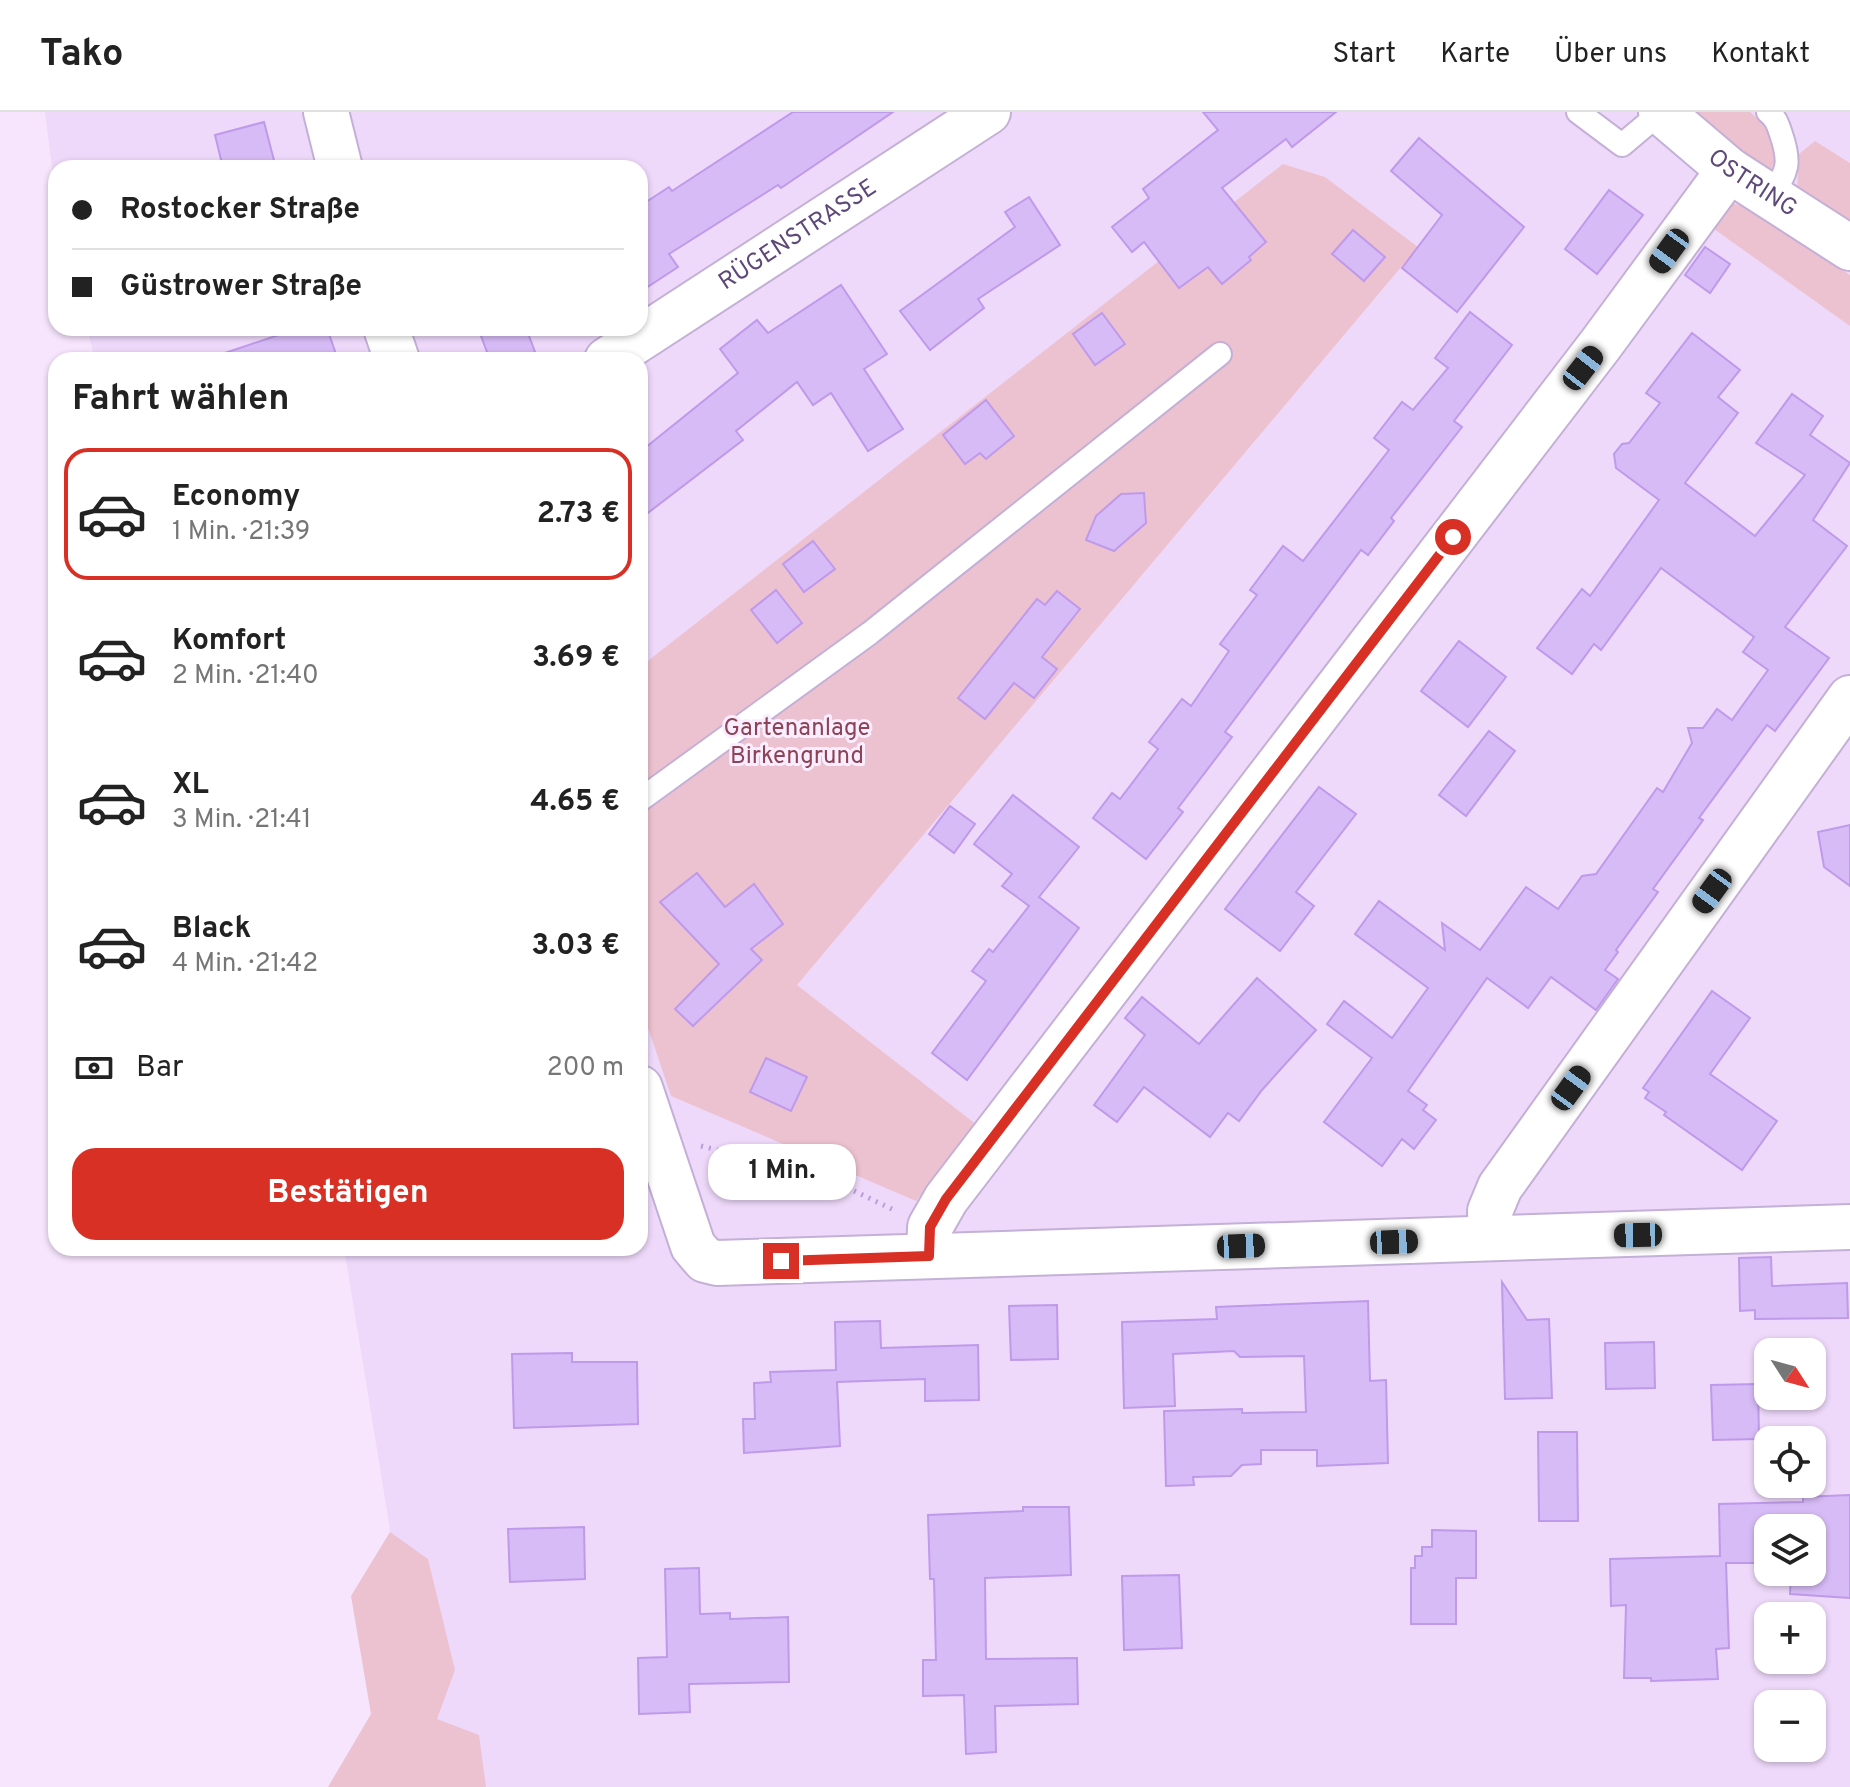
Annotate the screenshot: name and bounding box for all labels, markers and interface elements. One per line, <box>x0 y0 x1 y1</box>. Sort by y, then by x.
text: Tako <box>40 31 123 80</box>
text: Start <box>1332 37 1396 73</box>
text: Karte <box>1440 37 1510 73</box>
text: Über uns <box>1554 37 1667 73</box>
text: Kontakt <box>1711 37 1810 73</box>
street label: OSTRING <box>1701 143 1802 225</box>
street label: RÜGENSTRASSE <box>714 173 883 298</box>
text: Rostocker Straße <box>120 192 360 229</box>
car <box>1645 225 1693 277</box>
text: Güstrower Straße <box>120 269 362 306</box>
car <box>1559 342 1607 394</box>
text: Fahrt wählen <box>72 377 290 423</box>
icon: car <box>76 478 148 550</box>
text: Economy <box>172 479 300 516</box>
text: 2.73 € <box>537 496 620 533</box>
text: 1 Min. · 21:39 <box>172 516 310 549</box>
route start <box>1435 519 1471 555</box>
icon: car <box>76 622 148 694</box>
text: Komfort <box>172 623 286 660</box>
text: 3.69 € <box>532 640 620 677</box>
text: 2 Min. · 21:40 <box>172 660 319 693</box>
park label: Gartenanlage Birkengrund <box>724 714 870 772</box>
icon: car <box>76 766 148 838</box>
text: XL <box>172 767 209 804</box>
text: 4.65 € <box>530 784 620 821</box>
text: 3 Min. · 21:41 <box>172 804 311 837</box>
car <box>1688 865 1736 917</box>
icon: car <box>76 910 148 982</box>
text: Black <box>172 911 251 948</box>
text: 3.03 € <box>531 928 620 965</box>
text: 4 Min. · 21:42 <box>172 948 318 981</box>
icon: cash <box>72 1046 116 1090</box>
text: Bar <box>136 1050 184 1087</box>
text: 200 m <box>547 1052 624 1085</box>
car <box>1547 1062 1595 1114</box>
callout: 1 Min. <box>707 1145 855 1201</box>
button: Bestätigen <box>72 1148 624 1240</box>
text: 1 Min. <box>748 1155 816 1188</box>
car <box>1614 1223 1662 1247</box>
car <box>1370 1229 1418 1255</box>
car <box>1217 1233 1265 1259</box>
route end <box>763 1243 799 1279</box>
north arrow <box>1754 1338 1826 1410</box>
map controls <box>1754 1338 1826 1762</box>
button: locate <box>1754 1426 1826 1498</box>
button: layers <box>1754 1514 1826 1586</box>
button: + <box>1754 1602 1826 1674</box>
button: − <box>1754 1690 1826 1762</box>

